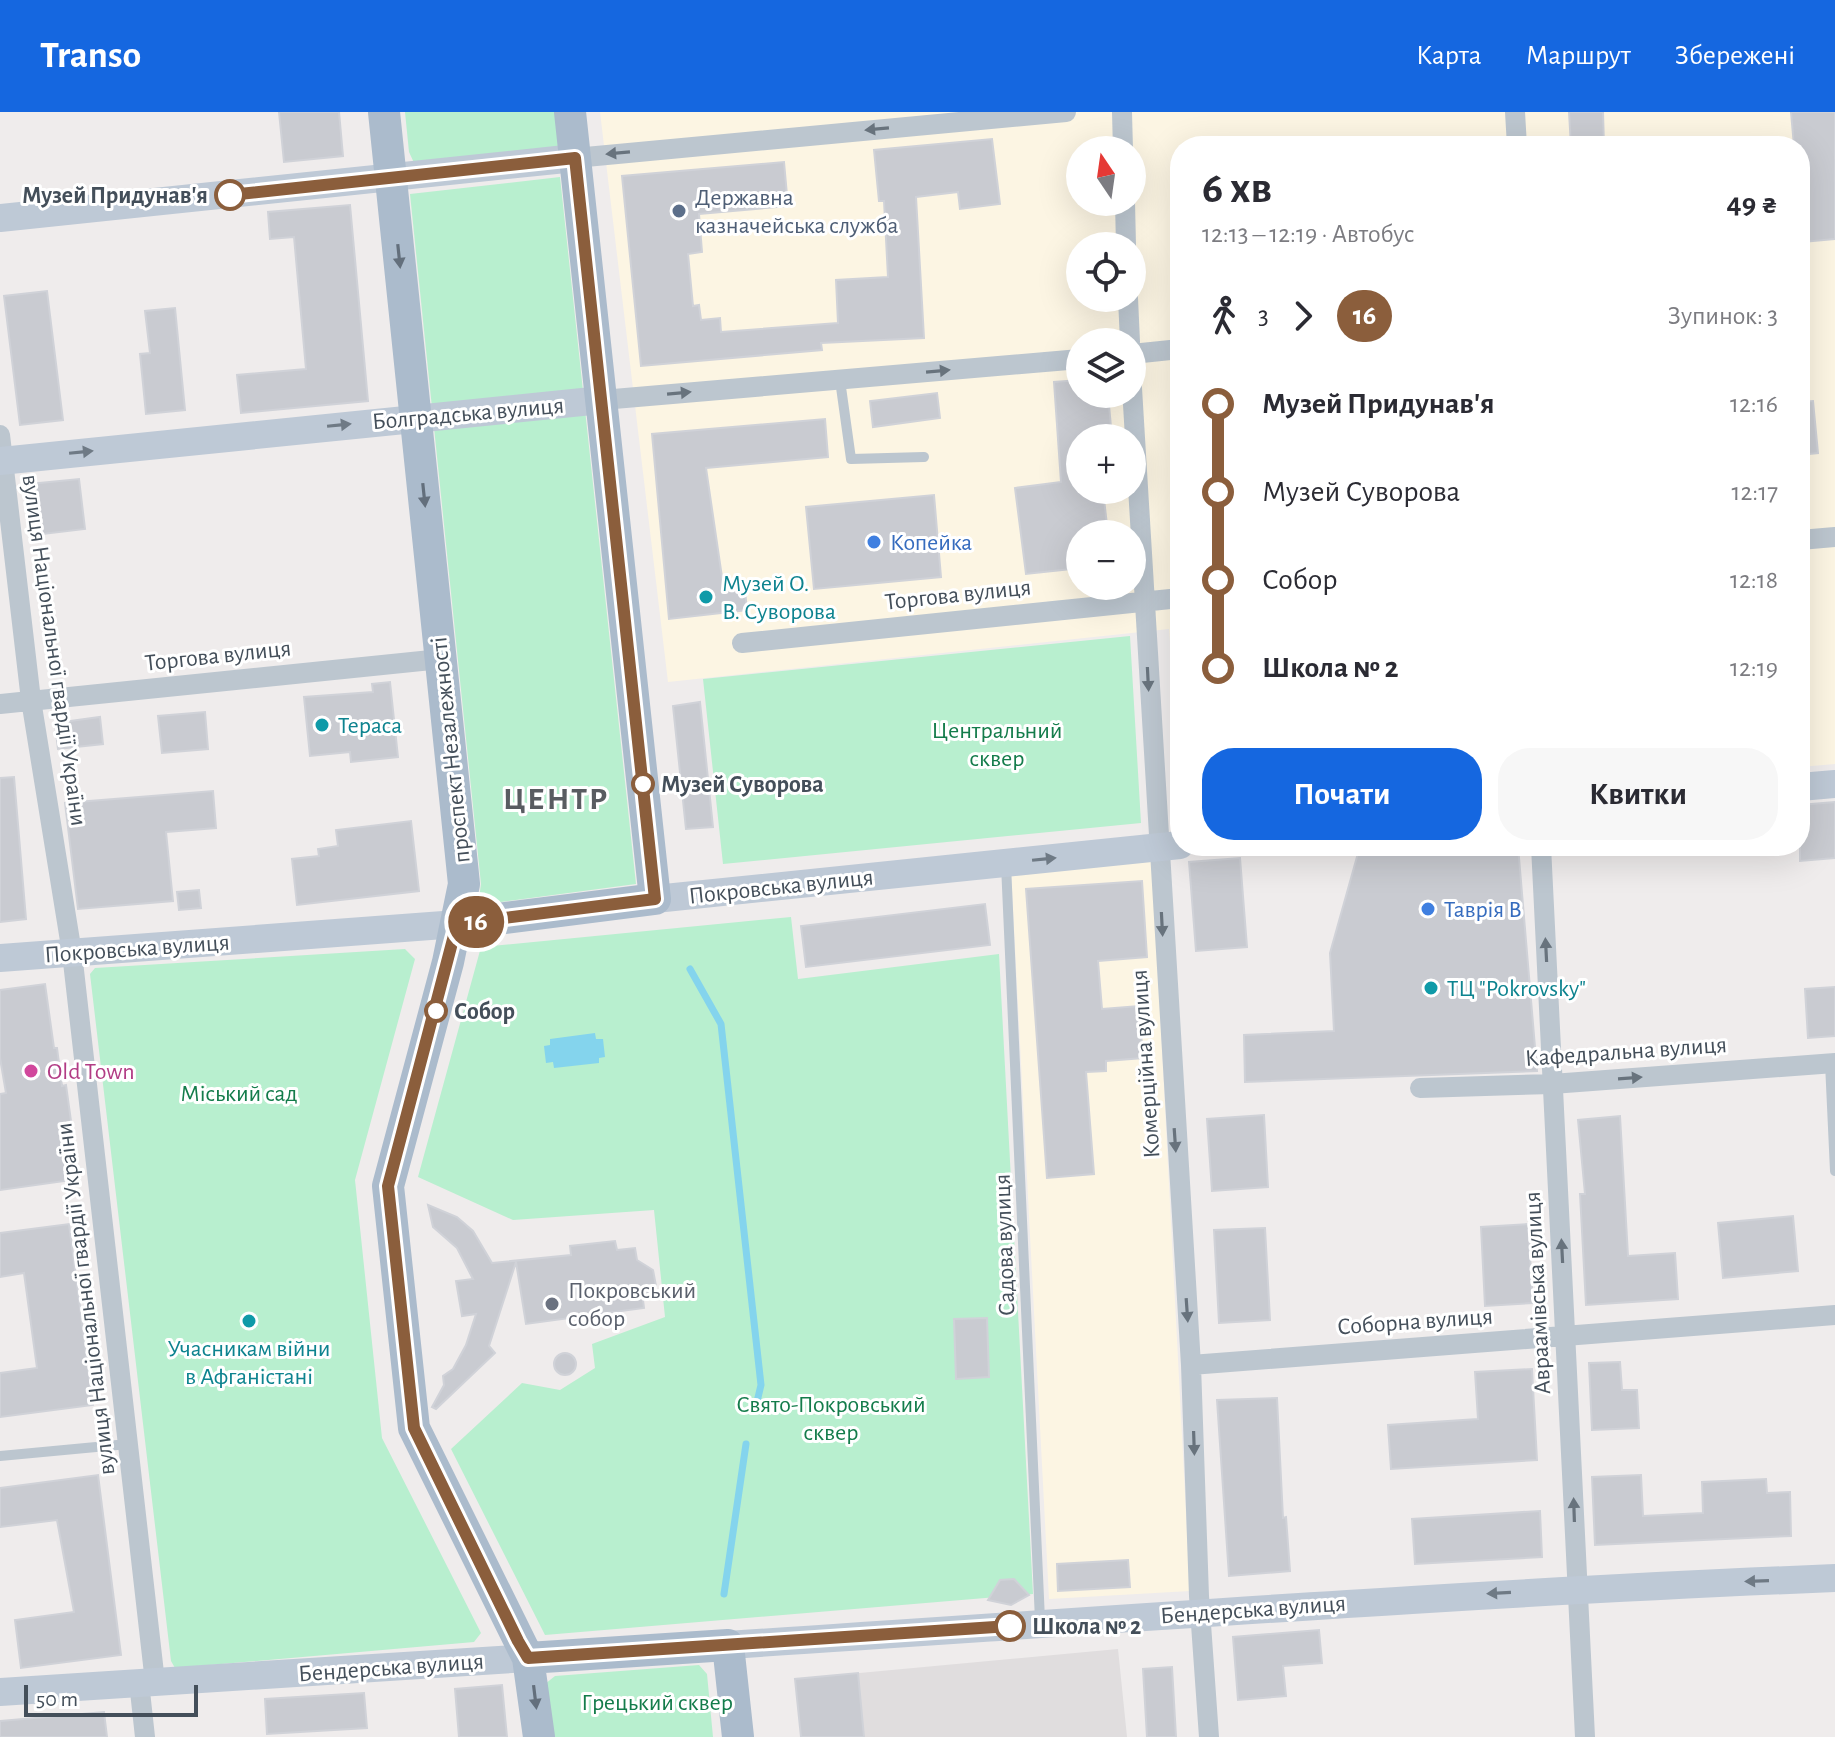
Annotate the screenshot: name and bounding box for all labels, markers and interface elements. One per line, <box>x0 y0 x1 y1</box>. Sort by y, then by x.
text: Transo <box>40 37 141 75</box>
text: Карта <box>1416 42 1482 70</box>
text: Маршрут <box>1526 42 1631 70</box>
text: Збережені <box>1675 42 1795 70</box>
one-way arrow <box>864 123 889 136</box>
north arrow <box>1066 136 1146 216</box>
map controls <box>1066 136 1146 600</box>
one-way arrow <box>605 147 630 160</box>
text: 6 хв <box>1202 167 1272 211</box>
marker: Музей Придунав'я <box>215 180 245 210</box>
place label: Музей Придунав'я <box>22 184 208 208</box>
place label: Державна казначейська служба <box>695 186 899 238</box>
text: 49 ₴ <box>1727 189 1778 219</box>
marker: Державна казначейська служба <box>670 202 688 220</box>
text: 12:13 – 12:19 · Автобус <box>1202 221 1414 247</box>
button: locate <box>1066 232 1146 312</box>
one-way arrow <box>392 244 405 269</box>
icon: walk <box>1202 294 1246 338</box>
icon: forward <box>1281 294 1325 338</box>
text: 16 <box>1353 302 1376 330</box>
text: 3 <box>1258 303 1269 329</box>
text: Зупинок: 3 <box>1668 303 1778 329</box>
button: layers <box>1066 328 1146 408</box>
one-way arrow <box>926 365 951 378</box>
one-way arrow <box>667 386 692 399</box>
text: Музей Придунав'я <box>1262 389 1495 419</box>
text: 12:16 <box>1730 391 1778 417</box>
street label: Болградська вулиця <box>371 394 565 434</box>
one-way arrow <box>327 419 352 432</box>
button: + <box>1066 424 1146 504</box>
one-way arrow <box>69 446 94 459</box>
street label: вулиця Національної гвардії України <box>17 473 91 828</box>
text: Музей Суворова <box>1262 477 1460 507</box>
text: 12:17 <box>1731 479 1778 505</box>
one-way arrow <box>417 483 430 508</box>
button: − <box>1066 520 1146 600</box>
place label: Копейка <box>890 531 972 555</box>
marker: Копейка <box>865 533 883 551</box>
text: Собор <box>1262 565 1338 595</box>
text: 12:18 <box>1730 567 1778 593</box>
place label: Музей О. В. Суворова <box>722 572 836 624</box>
street label: Торгова вулиця <box>884 575 1032 615</box>
marker: Музей О. В. Суворова <box>697 588 715 606</box>
street label: Торгова вулиця <box>144 636 292 676</box>
street label: проспект Незалежності <box>427 636 475 864</box>
text: Школа № 2 <box>1262 653 1399 683</box>
text: 12:19 <box>1730 655 1778 681</box>
one-way arrow <box>1142 667 1155 692</box>
place label: Тераса <box>338 714 402 738</box>
marker: Тераса <box>313 716 331 734</box>
park label: Центральний сквер <box>932 719 1062 771</box>
button: Почати <box>1202 748 1482 840</box>
button: Квитки <box>1498 748 1778 840</box>
marker: Музей Суворова <box>632 773 654 795</box>
place label: Музей Суворова <box>661 773 824 797</box>
district label: ЦЕНТР <box>503 783 609 815</box>
one-way arrow <box>1032 852 1057 865</box>
street label: Покровська вулиця <box>688 865 875 909</box>
line badge: 16 <box>440 896 512 948</box>
place label: Таврія В <box>1444 898 1522 922</box>
marker: Таврія В <box>1419 900 1437 918</box>
text: 16 <box>464 908 488 936</box>
one-way arrow <box>1156 912 1169 937</box>
street label: Покровська вулиця <box>44 931 231 967</box>
one-way arrow <box>1539 937 1552 962</box>
street label: Комерційна вулиця <box>1127 969 1165 1159</box>
place label: ТЦ "Pokrovsky" <box>1447 977 1586 1001</box>
marker: ТЦ "Pokrovsky" <box>1422 979 1440 997</box>
marker: Собор <box>425 1000 447 1022</box>
place label: Собор <box>454 1000 515 1024</box>
street label: Кафедральна вулиця <box>1524 1033 1728 1071</box>
place label: Old Town <box>47 1060 135 1084</box>
marker: Old Town <box>22 1062 40 1080</box>
one-way arrow <box>1618 1071 1643 1084</box>
park label: Міський сад <box>180 1082 298 1106</box>
street label: вулиця Національної гвардії України <box>52 1121 120 1476</box>
one-way arrow <box>1169 1128 1182 1153</box>
street label: Садова вулиця <box>991 1173 1019 1316</box>
street label: Авраамівська вулиця <box>1521 1191 1555 1395</box>
one-way arrow <box>1555 1238 1568 1263</box>
place label: Покровський собор <box>568 1279 696 1331</box>
marker: Покровський собор <box>543 1295 561 1313</box>
one-way arrow <box>1181 1298 1194 1323</box>
street label: Соборна вулиця <box>1336 1305 1494 1339</box>
marker: Учасникам війни в Афганістані <box>240 1312 258 1330</box>
place label: Учасникам війни в Афганістані <box>167 1337 331 1389</box>
park label: Свято-Покровський сквер <box>736 1393 926 1445</box>
one-way arrow <box>1187 1431 1200 1456</box>
one-way arrow <box>1567 1497 1580 1522</box>
one-way arrow <box>1744 1574 1769 1587</box>
one-way arrow <box>1486 1587 1511 1600</box>
street label: Бендерська вулиця <box>1159 1592 1347 1628</box>
marker: Школа № 2 <box>995 1611 1025 1641</box>
place label: Школа № 2 <box>1032 1615 1141 1639</box>
street label: Бендерська вулиця <box>297 1650 485 1686</box>
scale bar <box>24 1681 198 1717</box>
one-way arrow <box>528 1685 541 1710</box>
text: 50 m <box>36 1688 78 1710</box>
park label: Грецький сквер <box>581 1691 733 1715</box>

